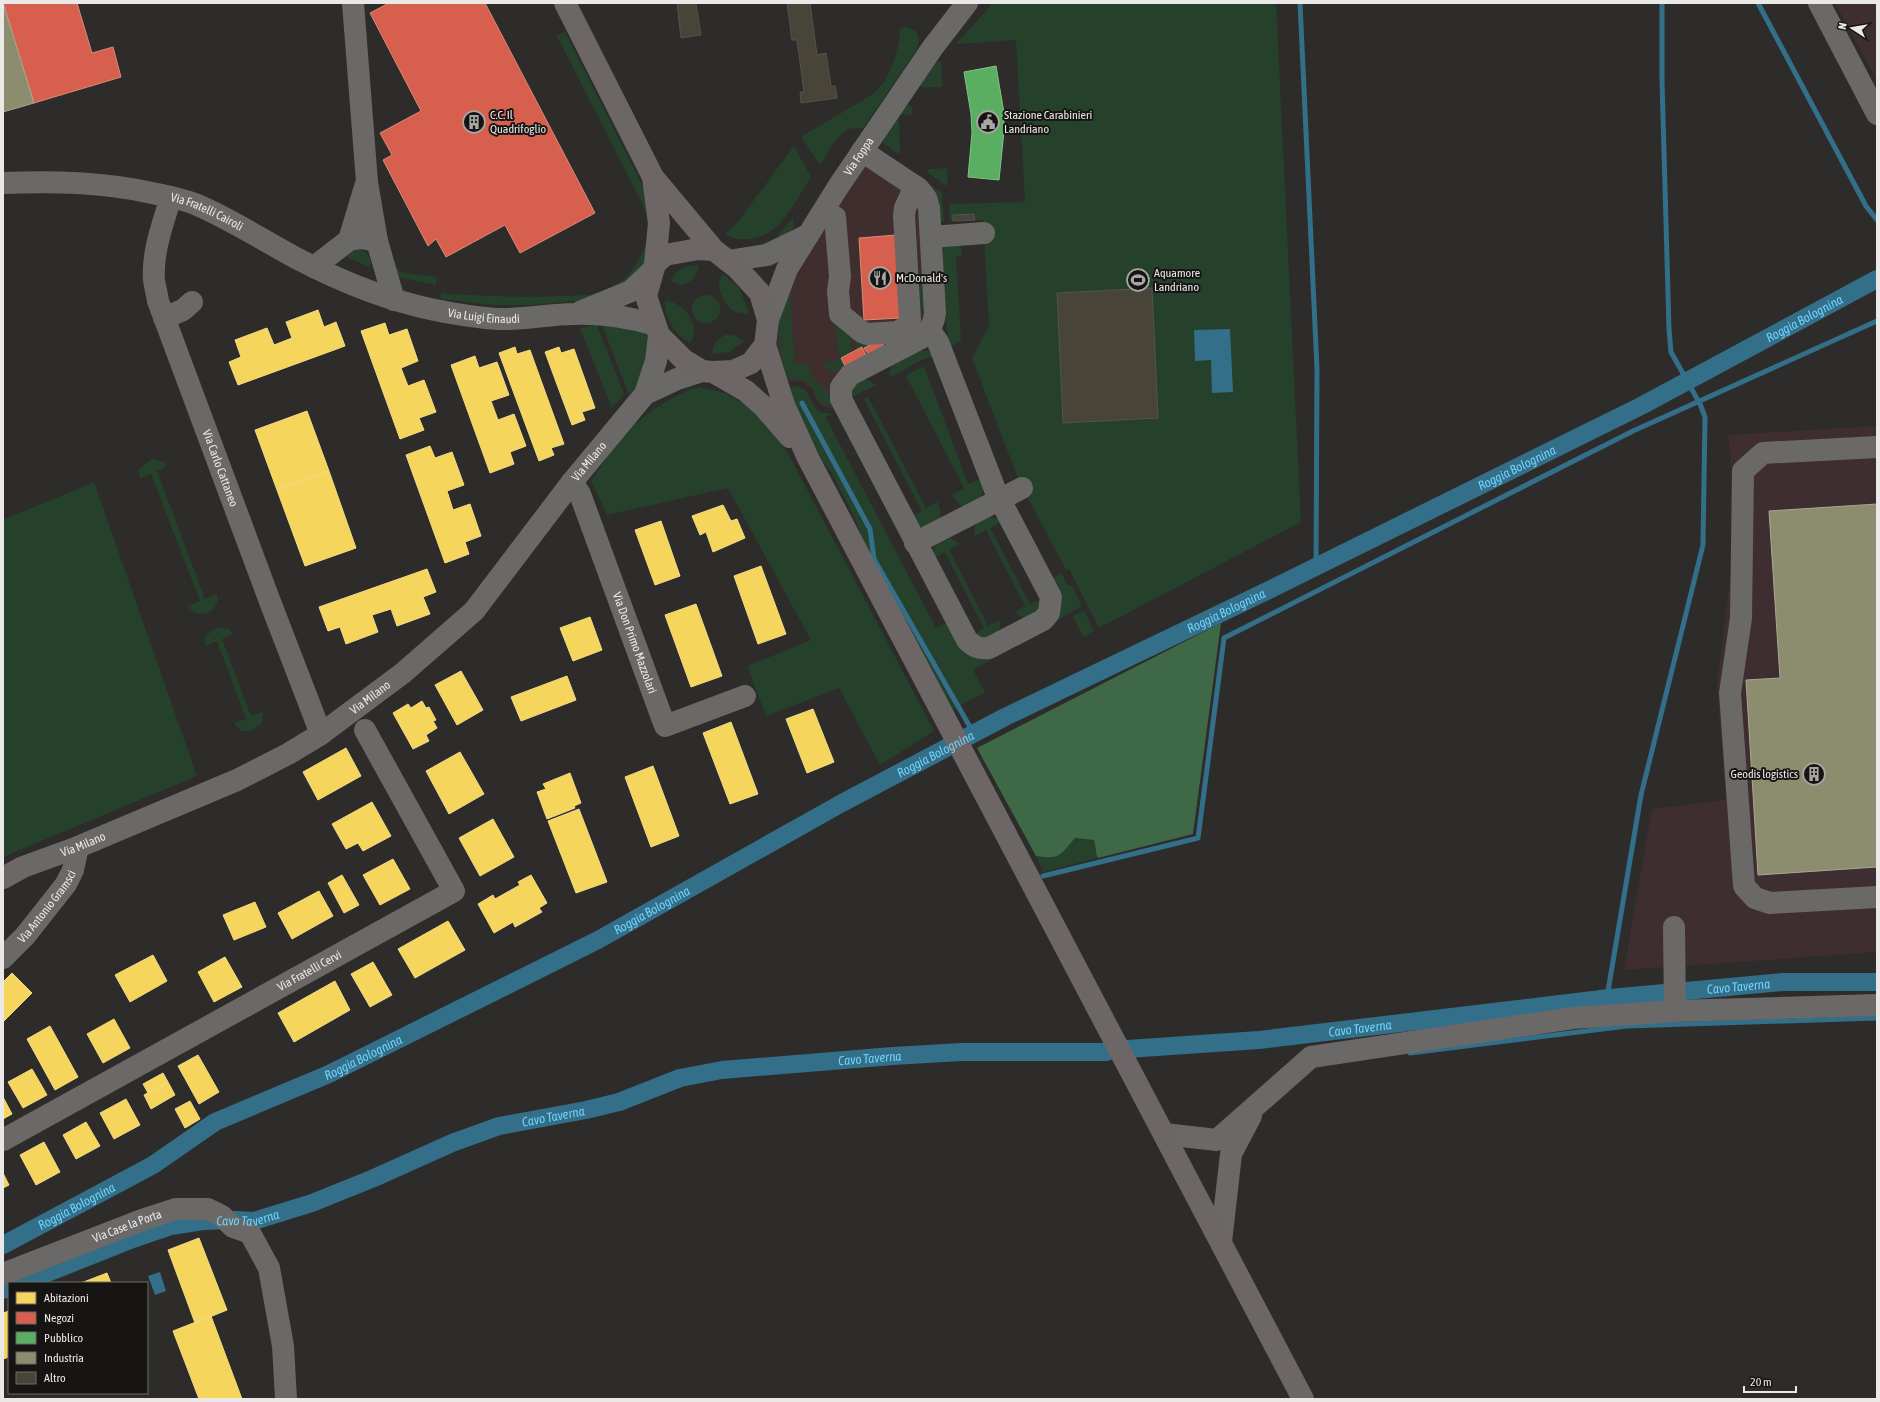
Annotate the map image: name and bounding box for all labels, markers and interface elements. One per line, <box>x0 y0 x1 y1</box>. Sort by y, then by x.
north arrow <box>1832 8 1872 48</box>
text: N <box>1836 21 1849 30</box>
place label: C.C. Il Quadrifoglio <box>490 108 546 136</box>
place label: Stazione Carabinieri Landriano <box>1004 108 1092 136</box>
building icon: C.C. Il Quadrifoglio <box>461 109 487 135</box>
public building icon: Stazione Carabinieri Landriano <box>975 109 1001 135</box>
street label: Via Foppa <box>841 135 877 178</box>
street label: Via Fratelli Cairoli <box>169 190 246 234</box>
restaurant icon: McDonald's <box>867 265 893 291</box>
place label: Aquamore Landriano <box>1154 266 1200 294</box>
sports icon: Aquamore Landriano <box>1125 267 1151 293</box>
place label: McDonald's <box>896 271 947 285</box>
water label: Roggia Bolognina <box>1763 292 1845 345</box>
street label: Via Luigi Einaudi <box>447 306 520 326</box>
street label: Via Carlo Cattaneo <box>200 428 241 509</box>
street label: Via Milano <box>569 439 610 484</box>
water label: Roggia Bolognina <box>1475 442 1558 494</box>
water label: Roggia Bolognina <box>1185 586 1268 636</box>
street label: Via Don Primo Mazzolari <box>610 590 659 695</box>
street label: Via Milano <box>347 678 393 717</box>
water label: Roggia Bolognina <box>894 728 977 781</box>
building icon: Geodis logistics <box>1801 761 1827 787</box>
place label: Geodis logistics <box>1731 767 1798 781</box>
street label: Via Milano <box>59 829 108 860</box>
street label: Via Antonio Gramsci <box>15 868 79 946</box>
water label: Roggia Bolognina <box>611 883 692 938</box>
street label: Via Fratelli Cervi <box>275 948 344 994</box>
water label: Cavo Taverna <box>1706 976 1771 997</box>
water label: Cavo Taverna <box>1328 1017 1392 1040</box>
water label: Roggia Bolognina <box>322 1032 404 1083</box>
water label: Cavo Taverna <box>838 1049 902 1068</box>
water label: Cavo Taverna <box>521 1103 586 1130</box>
water label: Roggia Bolognina <box>35 1180 117 1233</box>
street label: Via Case la Porta <box>91 1207 163 1246</box>
water label: Cavo Taverna <box>216 1207 281 1229</box>
legend <box>8 1282 148 1394</box>
text: Abitazioni <box>44 1291 89 1305</box>
text: Negozi <box>44 1311 74 1325</box>
text: Pubblico <box>44 1331 83 1345</box>
text: Industria <box>44 1351 84 1365</box>
scale bar <box>1744 1368 1796 1394</box>
text: Altro <box>44 1371 66 1385</box>
text: 20 m <box>1750 1375 1772 1389</box>

